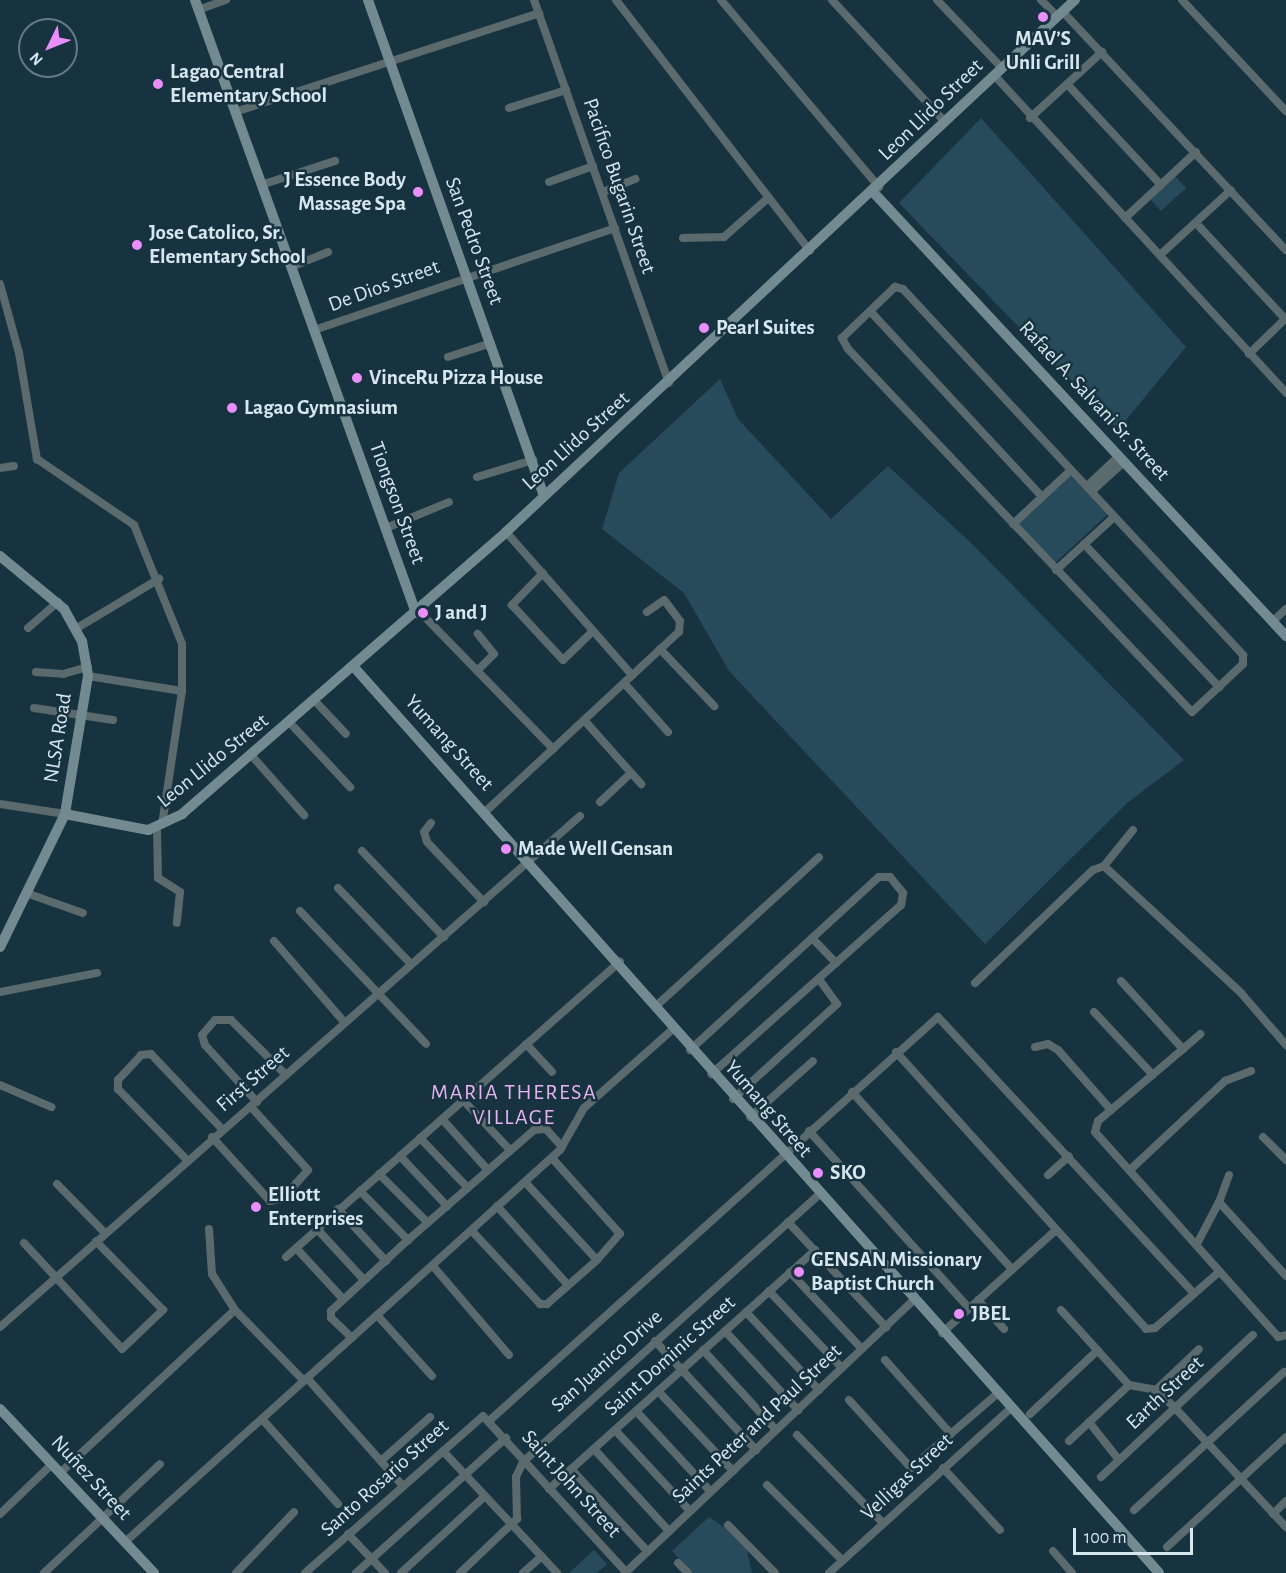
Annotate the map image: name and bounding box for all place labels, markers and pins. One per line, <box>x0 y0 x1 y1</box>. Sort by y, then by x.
marker: MAV’S Unli Grill <box>1036 10 1050 24</box>
place label: MAV’S Unli Grill <box>1006 26 1080 76</box>
place label: Lagao Central Elementary School <box>170 59 327 109</box>
marker: Lagao Central Elementary School <box>151 77 165 91</box>
place label: J Essence Body Massage Spa <box>284 167 406 217</box>
marker: J Essence Body Massage Spa <box>411 185 425 199</box>
place label: Jose Catolico, Sr. Elementary School <box>149 220 306 270</box>
marker: Jose Catolico, Sr. Elementary School <box>130 238 144 252</box>
place label: Pearl Suites <box>716 315 814 341</box>
marker: Pearl Suites <box>697 321 711 335</box>
place label: VinceRu Pizza House <box>369 365 543 391</box>
marker: VinceRu Pizza House <box>350 371 364 385</box>
place label: Lagao Gymnasium <box>244 395 398 421</box>
marker: Lagao Gymnasium <box>225 401 239 415</box>
place label: J and J <box>435 600 488 626</box>
marker: J and J <box>416 606 430 620</box>
place label: Made Well Gensan <box>518 836 673 862</box>
marker: Made Well Gensan <box>499 842 513 856</box>
place label: SKO <box>830 1160 866 1186</box>
marker: SKO <box>811 1166 825 1180</box>
place label: Elliott Enterprises <box>268 1182 363 1232</box>
marker: Elliott Enterprises <box>249 1200 263 1214</box>
place label: GENSAN Missionary Baptist Church <box>811 1247 982 1297</box>
marker: GENSAN Missionary Baptist Church <box>792 1265 806 1279</box>
place label: JBEL <box>971 1301 1010 1327</box>
marker: JBEL <box>952 1307 966 1321</box>

